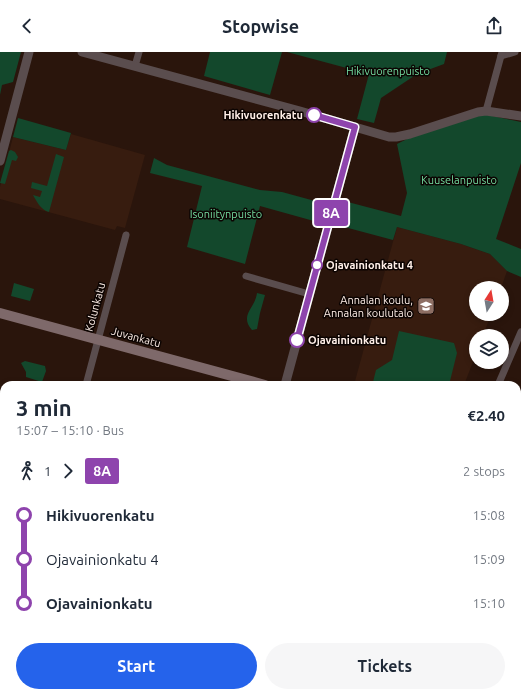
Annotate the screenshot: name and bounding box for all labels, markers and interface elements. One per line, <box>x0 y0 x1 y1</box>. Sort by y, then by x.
icon: back <box>16 15 38 37</box>
icon: share <box>483 15 505 37</box>
text: Stopwise <box>222 16 299 36</box>
park label: Hikivuorenpuisto <box>346 65 430 77</box>
marker: Hikivuorenkatu <box>306 107 322 123</box>
place label: Hikivuorenkatu <box>223 109 303 121</box>
park label: Kuuselanpuisto <box>421 174 497 186</box>
line badge: 8A <box>313 200 349 226</box>
text: 8A <box>322 205 340 221</box>
park label: Isoniitynpuisto <box>190 208 262 220</box>
marker: Ojavainionkatu 4 <box>311 259 323 271</box>
place label: Ojavainionkatu 4 <box>326 259 413 271</box>
street label: Kolunkatu <box>83 281 107 333</box>
north arrow <box>469 281 509 321</box>
map controls <box>469 281 509 369</box>
place label: Annalan koulu, Annalan koulutalo <box>324 294 413 319</box>
school or university icon: Annalan koulu, Annalan koulutalo <box>416 296 436 316</box>
street label: Juvankatu <box>110 325 162 349</box>
button: layers <box>469 329 509 369</box>
marker: Ojavainionkatu <box>289 332 305 348</box>
place label: Ojavainionkatu <box>308 334 386 346</box>
text: 3 min <box>16 395 72 420</box>
text: €2.40 <box>467 407 505 424</box>
text: 15:07 – 15:10 · Bus <box>16 423 124 437</box>
icon: walk <box>16 460 38 482</box>
icon: forward <box>57 460 79 482</box>
text: 8A <box>93 463 111 479</box>
text: 1 <box>44 464 51 478</box>
text: 2 stops <box>463 464 505 478</box>
text: Hikivuorenkatu <box>46 507 154 524</box>
text: 15:08 <box>472 508 505 522</box>
text: Ojavainionkatu 4 <box>46 551 159 568</box>
text: 15:09 <box>472 552 505 566</box>
text: Ojavainionkatu <box>46 595 153 612</box>
text: 15:10 <box>472 596 505 610</box>
button: Start <box>16 643 257 689</box>
button: Tickets <box>265 643 505 689</box>

